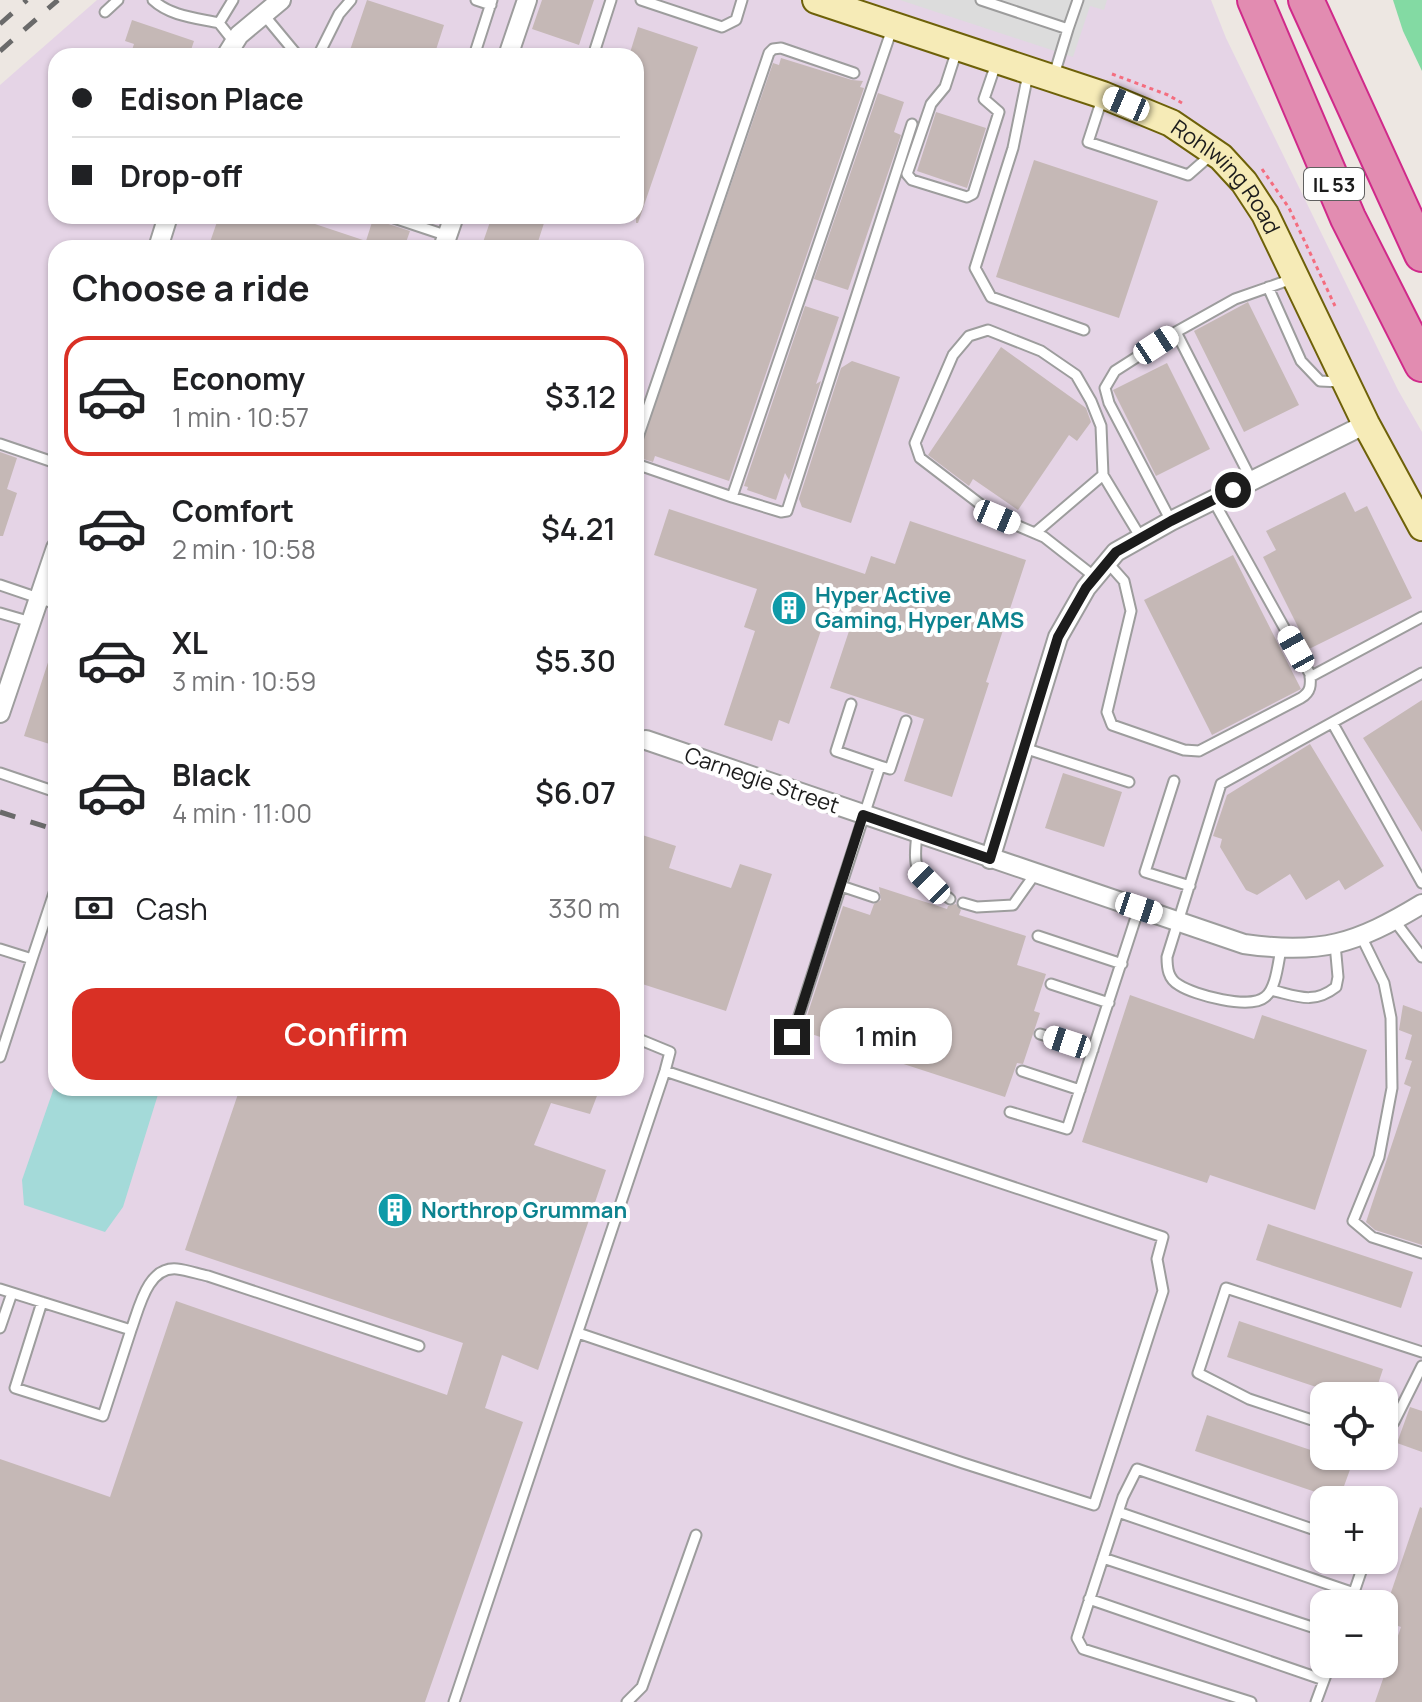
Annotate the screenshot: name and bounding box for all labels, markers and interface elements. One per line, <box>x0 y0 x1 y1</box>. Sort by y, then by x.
text: Edison Place <box>120 78 304 119</box>
car <box>1099 84 1153 124</box>
street label: Rohlwing Road <box>1165 112 1287 239</box>
text: Drop-off <box>120 155 242 196</box>
road number: IL 53 <box>1304 168 1364 200</box>
text: Choose a ride <box>72 263 310 312</box>
car <box>1129 322 1183 368</box>
text: Economy <box>172 358 305 399</box>
icon: car <box>76 360 148 432</box>
text: $3.12 <box>545 376 616 417</box>
text: 1 min · 10:57 <box>172 399 309 435</box>
route start <box>1215 472 1251 508</box>
text: Comfort <box>172 490 294 531</box>
icon: car <box>76 492 148 564</box>
car <box>970 497 1024 537</box>
text: $4.21 <box>541 508 616 549</box>
text: 2 min · 10:58 <box>172 531 316 567</box>
place label: Hyper Active Gaming, Hyper AMS <box>815 580 1024 635</box>
building icon: Hyper Active Gaming, Hyper AMS <box>770 589 808 627</box>
text: XL <box>172 622 208 663</box>
car <box>1274 622 1318 676</box>
icon: car <box>76 624 148 696</box>
text: $5.30 <box>535 640 616 681</box>
text: 3 min · 10:59 <box>172 663 316 699</box>
street label: Carnegie Street <box>681 739 844 821</box>
text: Black <box>172 754 250 795</box>
icon: car <box>76 756 148 828</box>
text: $6.07 <box>535 772 616 813</box>
text: 4 min · 11:00 <box>172 795 312 831</box>
car <box>904 858 954 908</box>
icon: cash <box>72 886 116 930</box>
text: Cash <box>136 888 208 929</box>
car <box>1112 889 1166 927</box>
text: 330 m <box>548 890 620 926</box>
button: Confirm <box>72 988 620 1080</box>
callout: 1 min <box>820 1009 952 1065</box>
text: 1 min <box>855 1018 917 1054</box>
route end <box>774 1019 810 1055</box>
car <box>1040 1023 1094 1061</box>
building icon: Northrop Grumman <box>376 1191 414 1229</box>
place label: Northrop Grumman <box>421 1195 627 1225</box>
map controls <box>1310 1382 1398 1678</box>
button: locate <box>1310 1382 1398 1470</box>
button: + <box>1310 1486 1398 1574</box>
button: − <box>1310 1590 1398 1678</box>

